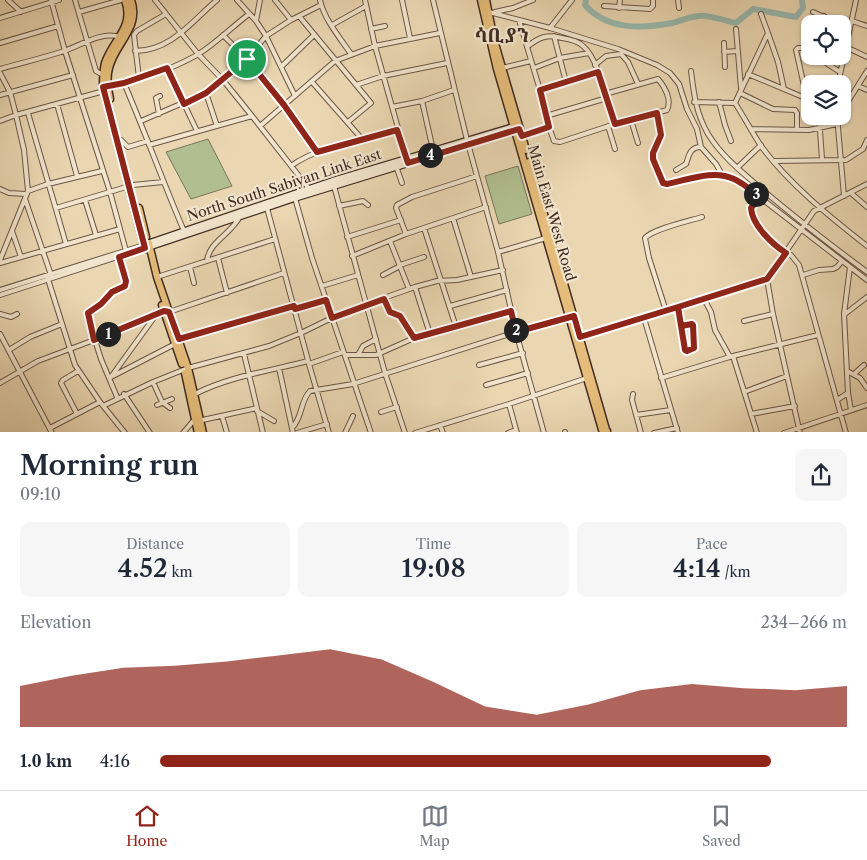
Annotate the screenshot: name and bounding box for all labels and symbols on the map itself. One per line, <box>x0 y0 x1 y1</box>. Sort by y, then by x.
district label: ሳቢያን <box>475 24 529 47</box>
pin <box>226 38 268 80</box>
pin: 4 <box>418 142 442 168</box>
street label: Main East West Road <box>524 143 580 284</box>
street label: North South Sabiyan Link East <box>184 145 384 225</box>
pin: 3 <box>744 182 768 206</box>
pin: 2 <box>504 318 528 342</box>
pin: 1 <box>96 322 120 346</box>

